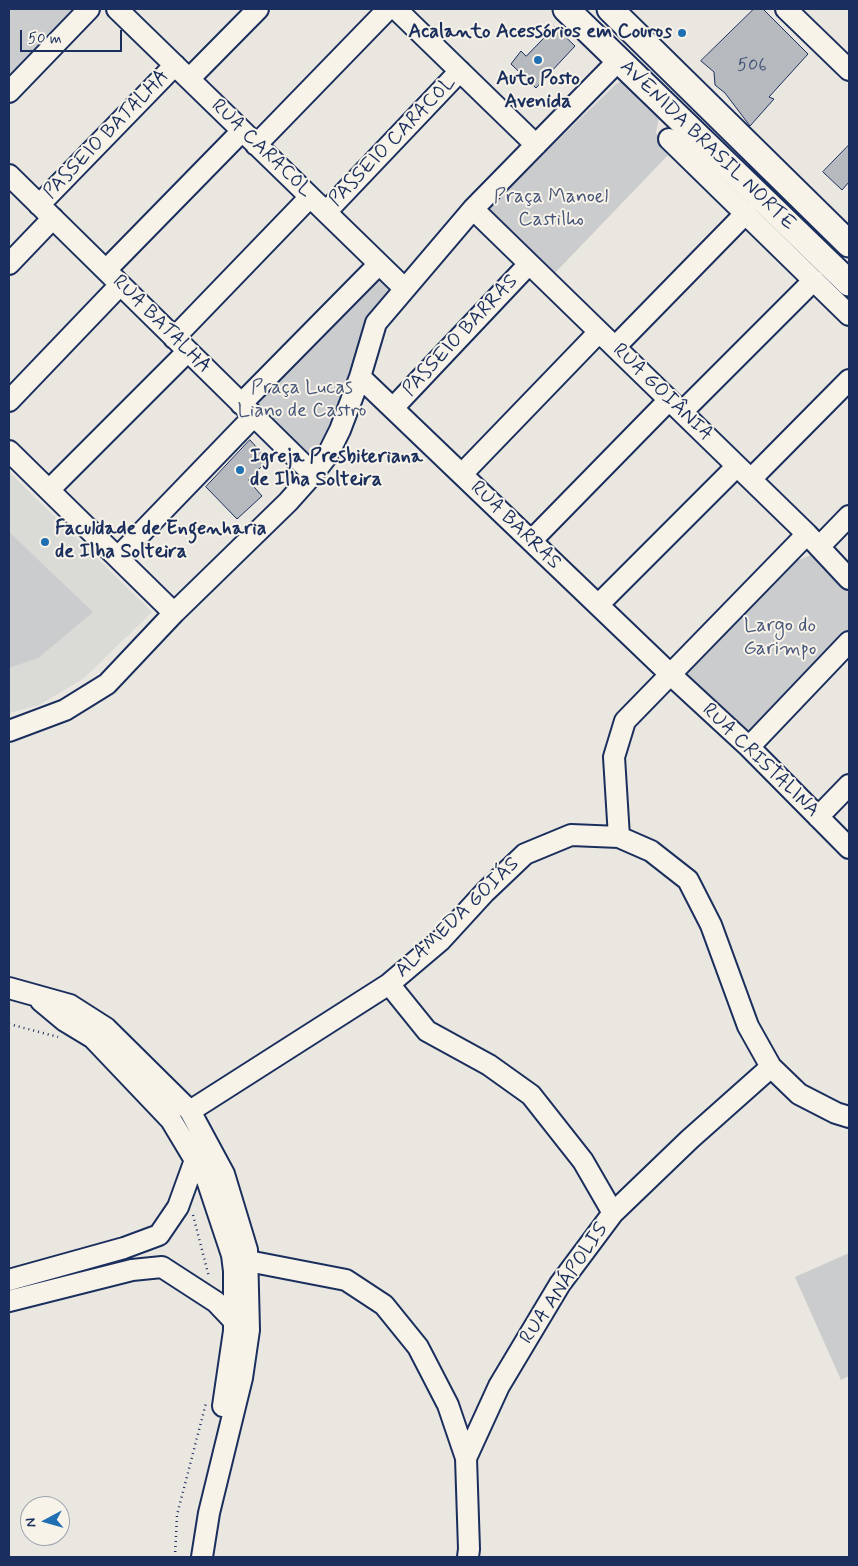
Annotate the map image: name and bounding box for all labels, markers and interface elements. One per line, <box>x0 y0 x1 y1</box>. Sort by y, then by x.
scale bar <box>22 20 125 52</box>
place label: Acalanto Acessórios em Couros <box>408 21 672 45</box>
marker: Acalanto Acessórios em Couros <box>676 27 688 39</box>
text: 50 m <box>28 29 62 49</box>
marker: Auto Posto Avenida <box>532 54 544 66</box>
house number: 506 <box>737 55 767 77</box>
street label: AVENIDA BRASIL NORTE <box>614 56 800 236</box>
street label: PASSEIO BATALHA <box>39 65 175 205</box>
place label: Auto Posto Avenida <box>496 68 580 115</box>
street label: PASSEIO CARACOL <box>325 72 461 212</box>
street label: RUA CARACOL <box>205 95 317 203</box>
park label: Praça Manoel Castilho <box>494 186 608 233</box>
street label: PASSEIO BARRAS <box>398 270 524 402</box>
street label: RUA BATALHA <box>107 271 215 379</box>
street label: RUA GOIÂNIA <box>607 339 717 447</box>
park label: Praça Lucas Liano de Castro <box>238 377 366 424</box>
place label: Igreja Presbiteriana de Ilha Solteira <box>250 446 423 493</box>
marker: Igreja Presbiteriana de Ilha Solteira <box>234 464 246 476</box>
street label: RUA BARRAS <box>465 477 565 575</box>
place label: Faculdade de Engenharia de Ilha Solteira <box>55 518 266 565</box>
marker: Faculdade de Engenharia de Ilha Solteira <box>39 536 51 548</box>
park label: Largo do Garimpo <box>743 615 817 662</box>
street label: RUA CRISTALINA <box>696 699 824 823</box>
street label: ALAMEDA GOIÁS <box>391 853 525 983</box>
street label: RUA ANÁPOLIS <box>516 1219 614 1349</box>
north arrow <box>20 1496 70 1546</box>
text: N <box>22 1517 41 1528</box>

